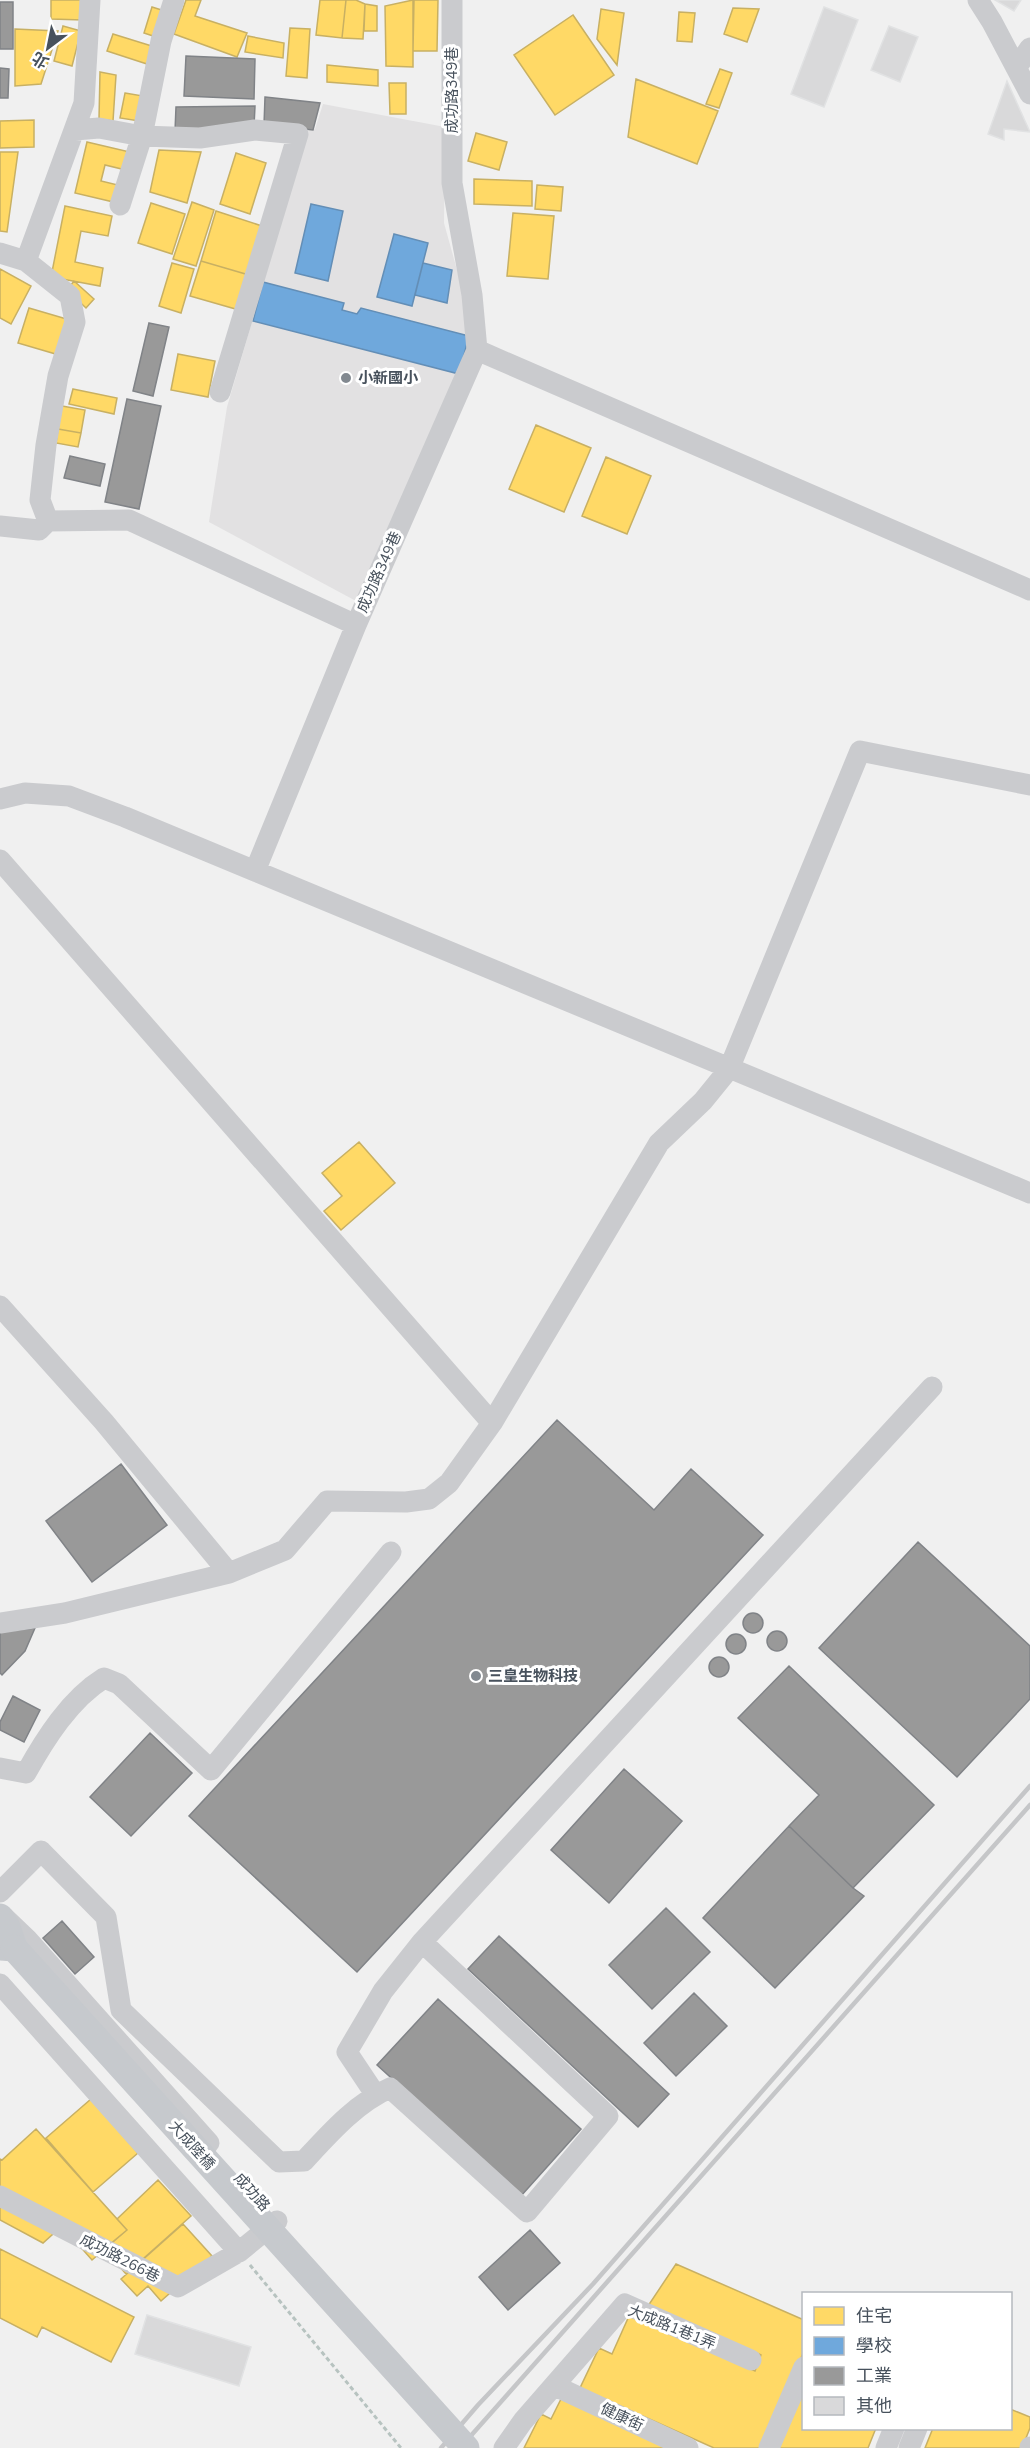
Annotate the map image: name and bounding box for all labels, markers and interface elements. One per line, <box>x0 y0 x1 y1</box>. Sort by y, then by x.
north arrow <box>18 18 78 78</box>
text: 北 <box>28 46 53 73</box>
street label: 成功路349巷 <box>442 46 462 134</box>
place label: 小新國小 <box>358 368 419 388</box>
marker: 小新國小 <box>339 371 353 385</box>
street label: 成功路349巷 <box>352 528 406 616</box>
place label: 三皇生物科技 <box>488 1666 578 1686</box>
marker: 三皇生物科技 <box>469 1669 483 1683</box>
street label: 大成陸橋 <box>164 2116 220 2174</box>
street label: 成功路 <box>230 2169 274 2215</box>
street label: 成功路266巷 <box>77 2229 163 2287</box>
legend <box>802 2292 1012 2430</box>
street label: 大成路1巷1弄 <box>625 2300 719 2354</box>
text: 住宅 <box>856 2304 892 2328</box>
text: 學校 <box>856 2334 892 2358</box>
text: 工業 <box>856 2364 892 2388</box>
text: 其他 <box>856 2394 892 2418</box>
street label: 健康街 <box>597 2398 647 2436</box>

